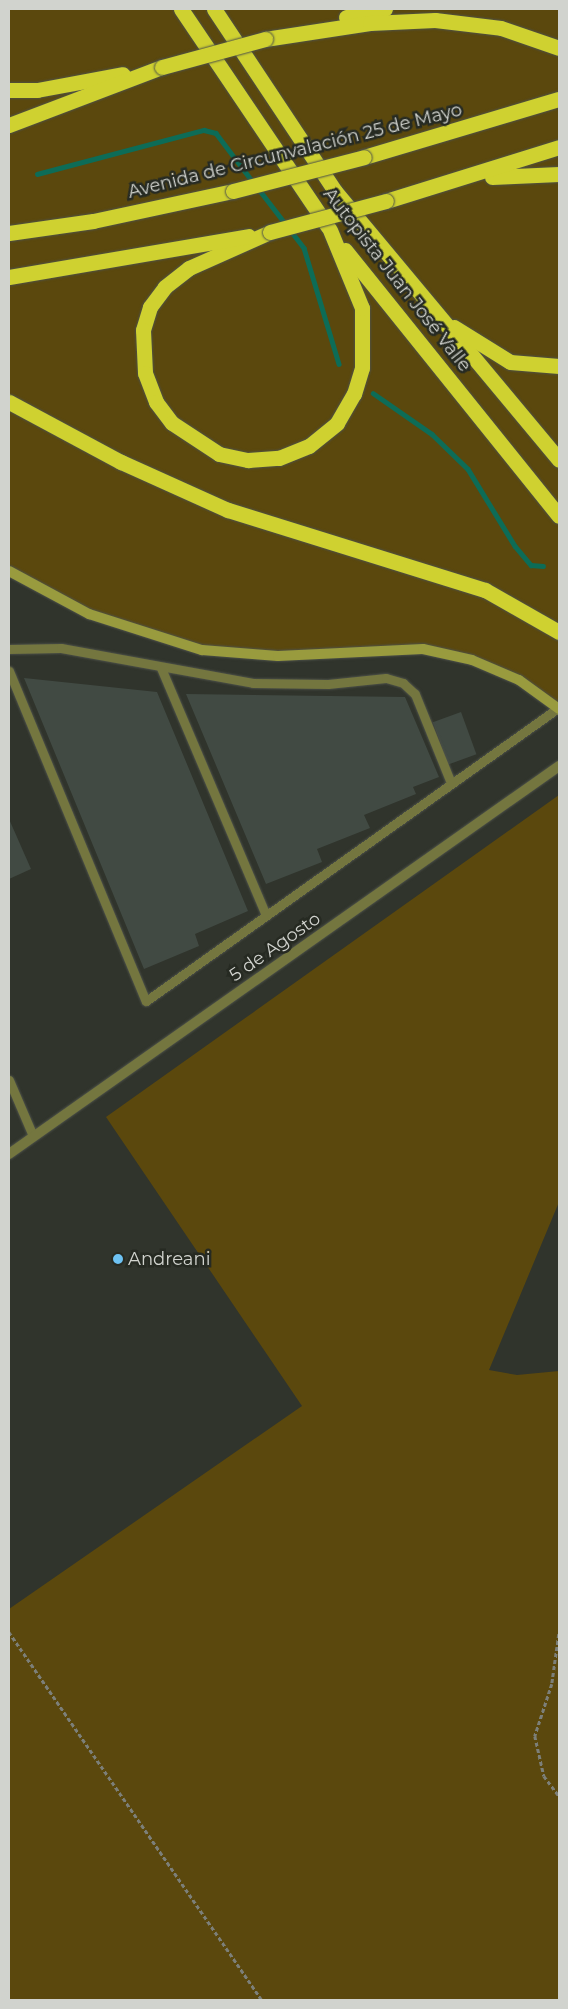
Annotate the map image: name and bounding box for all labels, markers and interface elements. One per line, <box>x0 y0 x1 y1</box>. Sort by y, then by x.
street label: Avenida de Circunvalación 25 de Mayo <box>126 99 464 203</box>
street label: Autopista Juan José Valle <box>319 184 475 376</box>
street label: 5 de Agosto <box>225 908 325 986</box>
place label: Andreani <box>128 1248 210 1270</box>
marker: Andreani <box>112 1253 124 1265</box>

